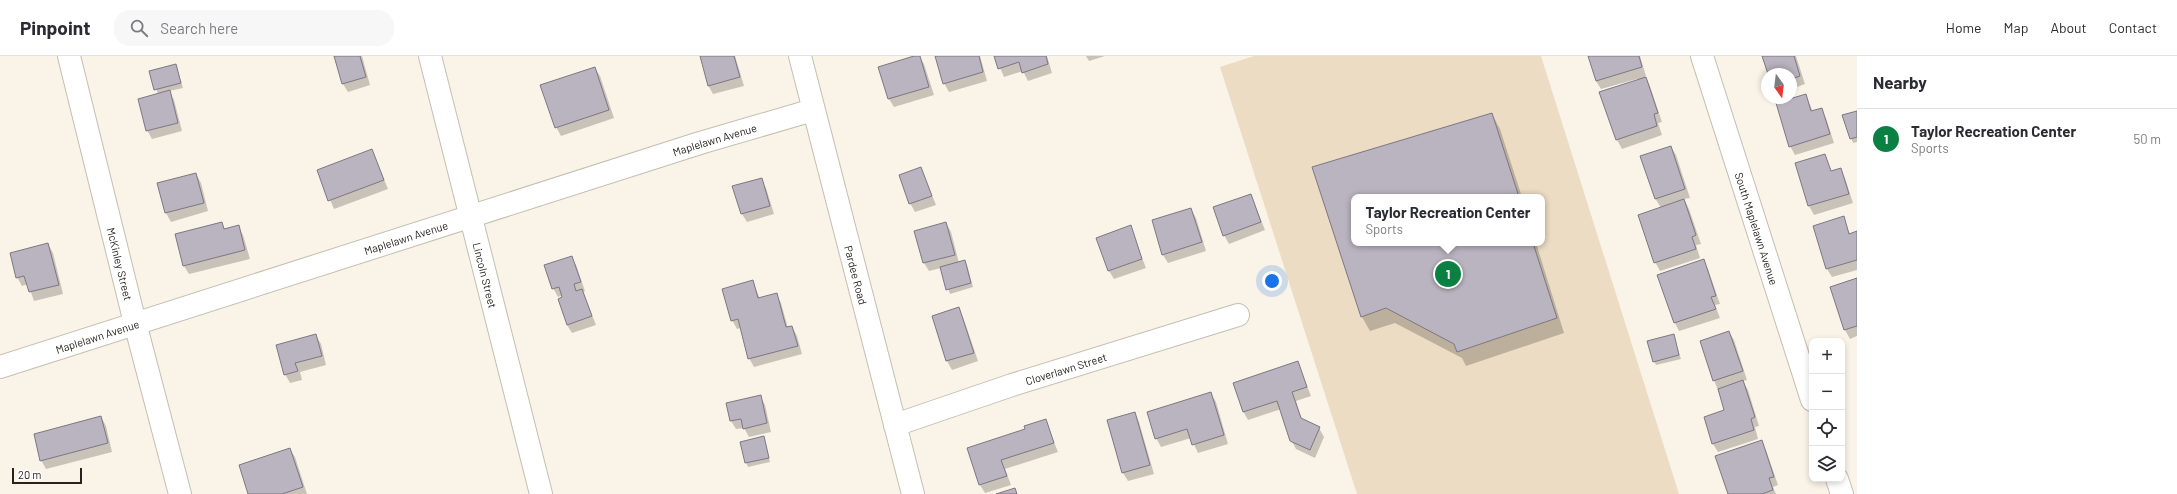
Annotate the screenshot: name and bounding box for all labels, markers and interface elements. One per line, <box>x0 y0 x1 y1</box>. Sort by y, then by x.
search box <box>114 10 394 46</box>
text: Pinpoint <box>20 16 90 39</box>
icon: search <box>128 17 150 39</box>
text: Search here <box>160 19 238 37</box>
text: Home <box>1946 19 1982 36</box>
text: Map <box>2004 19 2028 36</box>
text: About <box>2050 19 2087 36</box>
text: Contact <box>2109 19 2157 36</box>
north arrow <box>1761 68 1797 104</box>
text: Nearby <box>1873 72 1927 92</box>
street label: Maplelawn Avenue <box>671 120 758 158</box>
text: Taylor Recreation Center <box>1911 122 2076 140</box>
text: 1 <box>1884 131 1888 147</box>
text: 50 m <box>2134 131 2161 147</box>
text: Sports <box>1911 140 1949 156</box>
street label: South Maplelawn Avenue <box>1733 170 1781 287</box>
popup <box>1351 194 1545 246</box>
text: Taylor Recreation Center <box>1365 203 1531 221</box>
street label: Maplelawn Avenue <box>362 218 449 257</box>
text: Sports <box>1365 221 1403 237</box>
street label: McKinley Street <box>105 226 136 302</box>
street label: Lincoln Street <box>471 241 500 309</box>
street label: Pardee Road <box>843 244 870 306</box>
pin: 1 <box>1435 259 1461 289</box>
your location <box>1262 271 1282 291</box>
street label: Maplelawn Avenue <box>54 316 141 355</box>
map controls <box>1809 338 1845 482</box>
button: + <box>1809 338 1845 374</box>
street label: Cloverlawn Street <box>1024 350 1108 387</box>
button: − <box>1809 374 1845 410</box>
button: locate <box>1809 410 1845 446</box>
button: layers <box>1809 446 1845 482</box>
scale bar <box>12 466 82 485</box>
text: 20 m <box>18 468 41 481</box>

